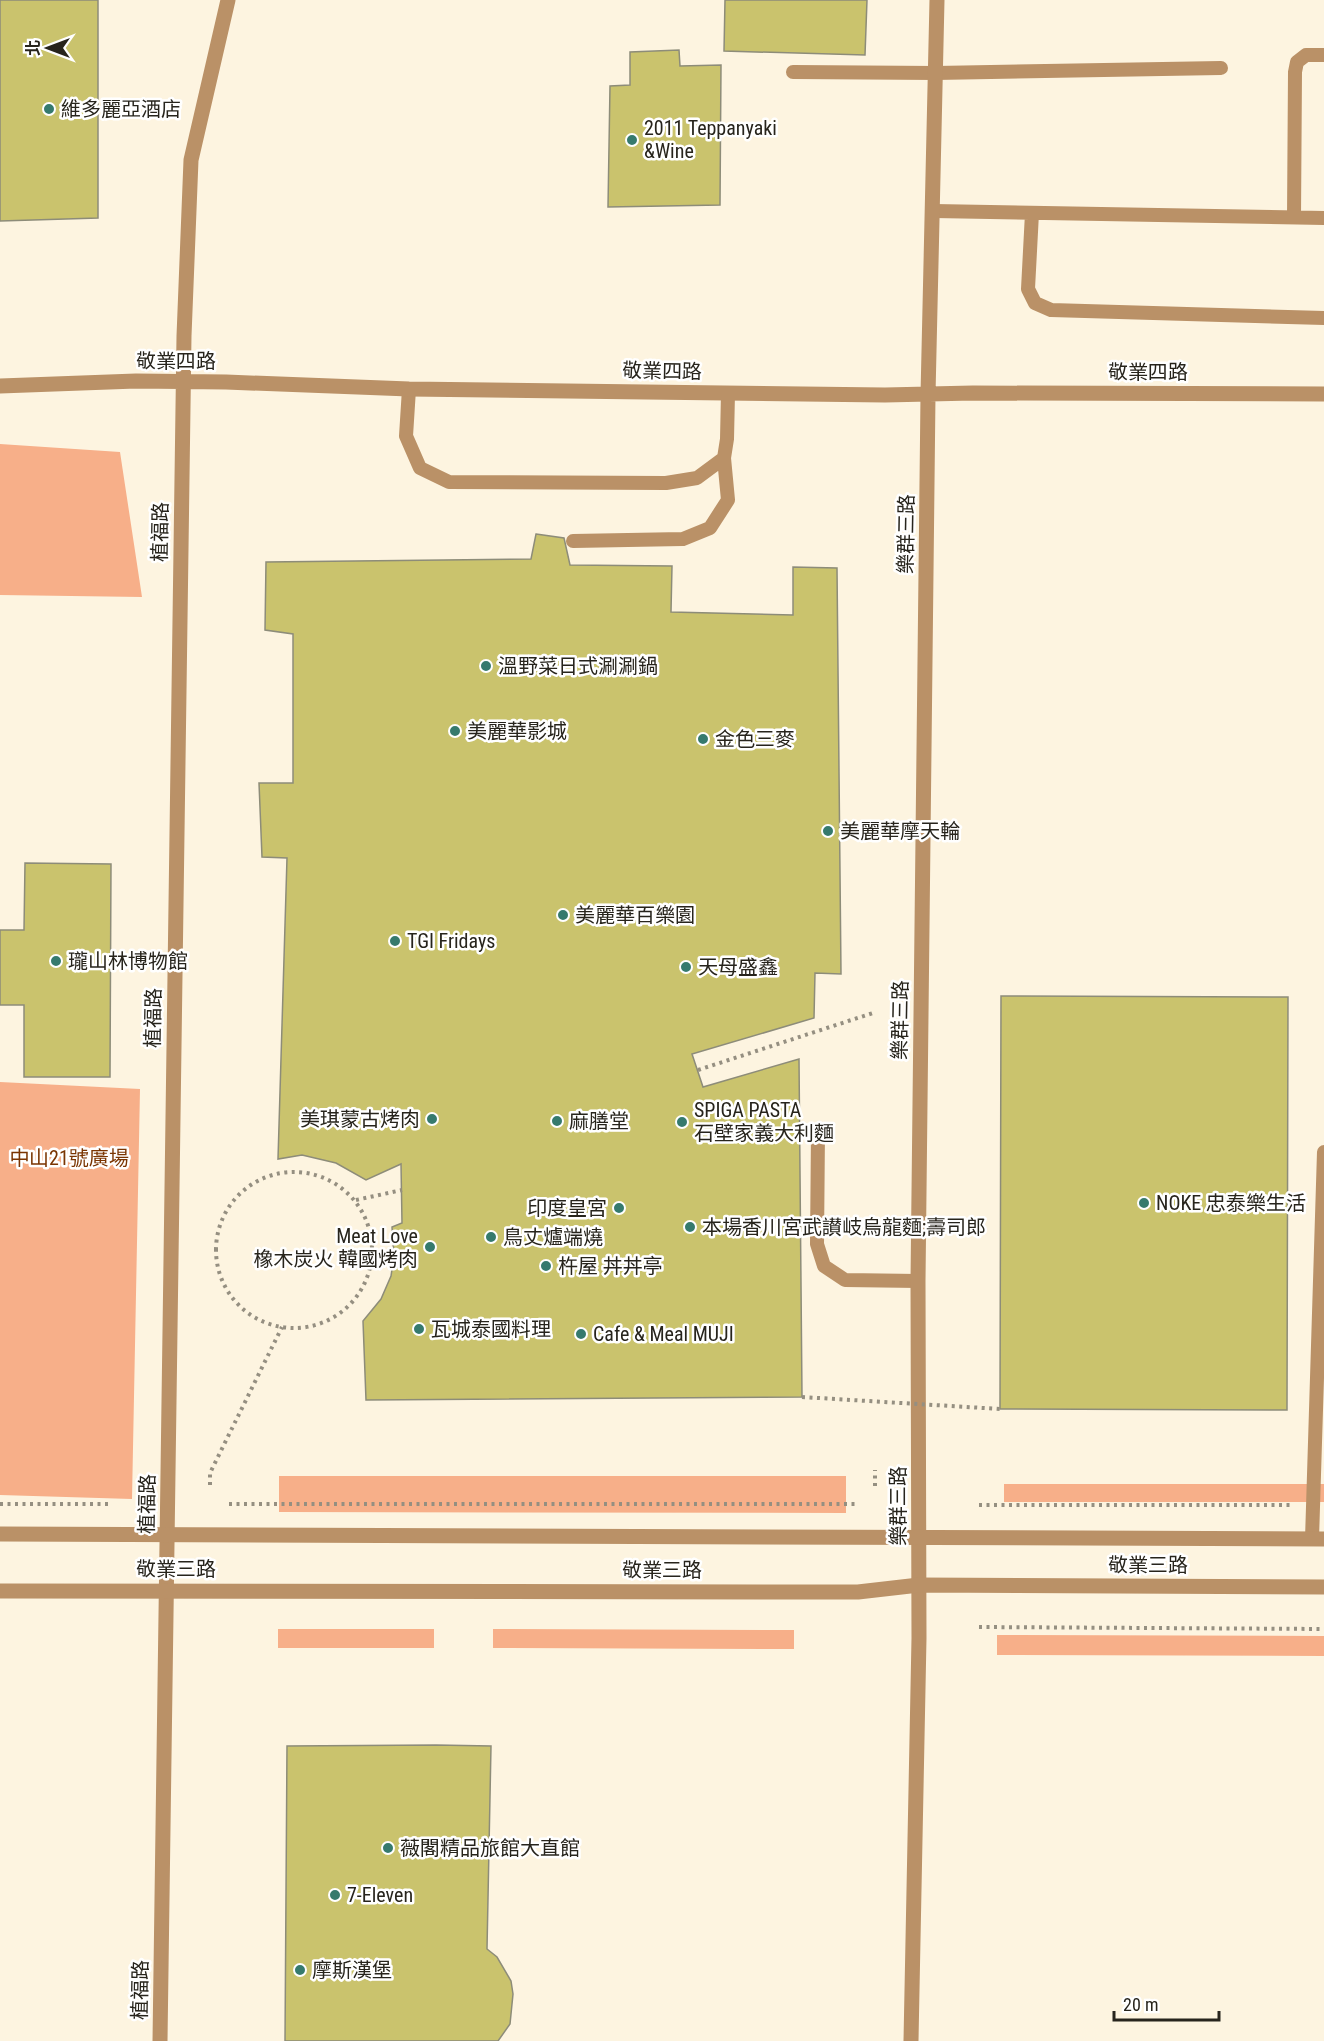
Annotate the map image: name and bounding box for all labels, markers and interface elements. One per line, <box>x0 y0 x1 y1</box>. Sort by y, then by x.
north arrow <box>18 18 78 78</box>
text: 北 <box>24 40 43 56</box>
place label: 維多麗亞酒店 <box>61 97 181 121</box>
marker: 維多麗亞酒店 <box>42 102 56 116</box>
place label: 2011 Teppanyaki &Wine <box>644 116 777 163</box>
marker: 2011 Teppanyaki &Wine <box>625 133 639 147</box>
street label: 敬業四路 <box>136 349 216 373</box>
street label: 敬業四路 <box>622 358 702 384</box>
street label: 敬業四路 <box>1108 360 1188 384</box>
street label: 樂群三路 <box>893 494 919 574</box>
street label: 植福路 <box>147 502 173 562</box>
place label: 溫野菜日式涮涮鍋 <box>498 654 658 678</box>
marker: 溫野菜日式涮涮鍋 <box>479 659 493 673</box>
place label: 美麗華影城 <box>467 719 567 743</box>
marker: 美麗華影城 <box>448 724 462 738</box>
place label: 金色三麥 <box>715 727 795 751</box>
marker: 金色三麥 <box>696 732 710 746</box>
place label: 美麗華摩天輪 <box>840 819 960 843</box>
marker: 美麗華摩天輪 <box>821 824 835 838</box>
place label: 美麗華百樂園 <box>575 903 695 927</box>
marker: 美麗華百樂園 <box>556 908 570 922</box>
place label: TGI Fridays <box>407 929 495 953</box>
marker: TGI Fridays <box>388 934 402 948</box>
place label: 瓏山林博物館 <box>68 949 188 973</box>
marker: 瓏山林博物館 <box>49 954 63 968</box>
place label: 天母盛鑫 <box>698 955 778 979</box>
marker: 天母盛鑫 <box>679 960 693 974</box>
street label: 樂群三路 <box>887 980 913 1060</box>
street label: 植福路 <box>140 988 166 1048</box>
place label: SPIGA PASTA 石壁家義大利麵 <box>694 1098 834 1145</box>
place label: 美琪蒙古烤肉 <box>300 1107 420 1131</box>
place label: 麻膳堂 <box>569 1109 629 1133</box>
marker: 美琪蒙古烤肉 <box>425 1112 439 1126</box>
marker: 麻膳堂 <box>550 1114 564 1128</box>
marker: SPIGA PASTA 石壁家義大利麵 <box>675 1115 689 1129</box>
park label: 中山21號廣場 <box>9 1146 129 1170</box>
place label: NOKE 忠泰樂生活 <box>1156 1191 1306 1215</box>
place label: 印度皇宮 <box>527 1196 607 1220</box>
marker: NOKE 忠泰樂生活 <box>1137 1196 1151 1210</box>
marker: 印度皇宮 <box>612 1201 626 1215</box>
place label: 本場香川宮武讃岐烏龍麵;壽司郎 <box>702 1215 986 1239</box>
marker: 本場香川宮武讃岐烏龍麵;壽司郎 <box>683 1220 697 1234</box>
place label: Meat Love 橡木炭火 韓國烤肉 <box>253 1224 418 1271</box>
place label: 鳥丈爐端燒 <box>503 1225 603 1249</box>
marker: 鳥丈爐端燒 <box>484 1230 498 1244</box>
marker: Meat Love 橡木炭火 韓國烤肉 <box>423 1240 437 1254</box>
place label: 杵屋 丼丼亭 <box>558 1254 663 1278</box>
marker: 杵屋 丼丼亭 <box>539 1259 553 1273</box>
place label: 瓦城泰國料理 <box>431 1317 551 1341</box>
marker: 瓦城泰國料理 <box>412 1322 426 1336</box>
place label: Cafe & Meal MUJI <box>593 1322 734 1346</box>
marker: Cafe & Meal MUJI <box>574 1327 588 1341</box>
street label: 樂群三路 <box>886 1466 910 1546</box>
street label: 植福路 <box>134 1474 160 1534</box>
street label: 敬業三路 <box>1108 1553 1188 1577</box>
street label: 敬業三路 <box>136 1557 216 1581</box>
street label: 敬業三路 <box>622 1558 702 1582</box>
place label: 薇閣精品旅館大直館 <box>400 1836 580 1860</box>
marker: 薇閣精品旅館大直館 <box>381 1841 395 1855</box>
place label: 7-Eleven <box>347 1883 413 1907</box>
marker: 7-Eleven <box>328 1888 342 1902</box>
place label: 摩斯漢堡 <box>312 1958 392 1982</box>
street label: 植福路 <box>127 1960 153 2020</box>
marker: 摩斯漢堡 <box>293 1963 307 1977</box>
scale bar <box>1114 1984 1219 2022</box>
text: 20 m <box>1123 1994 1158 2015</box>

